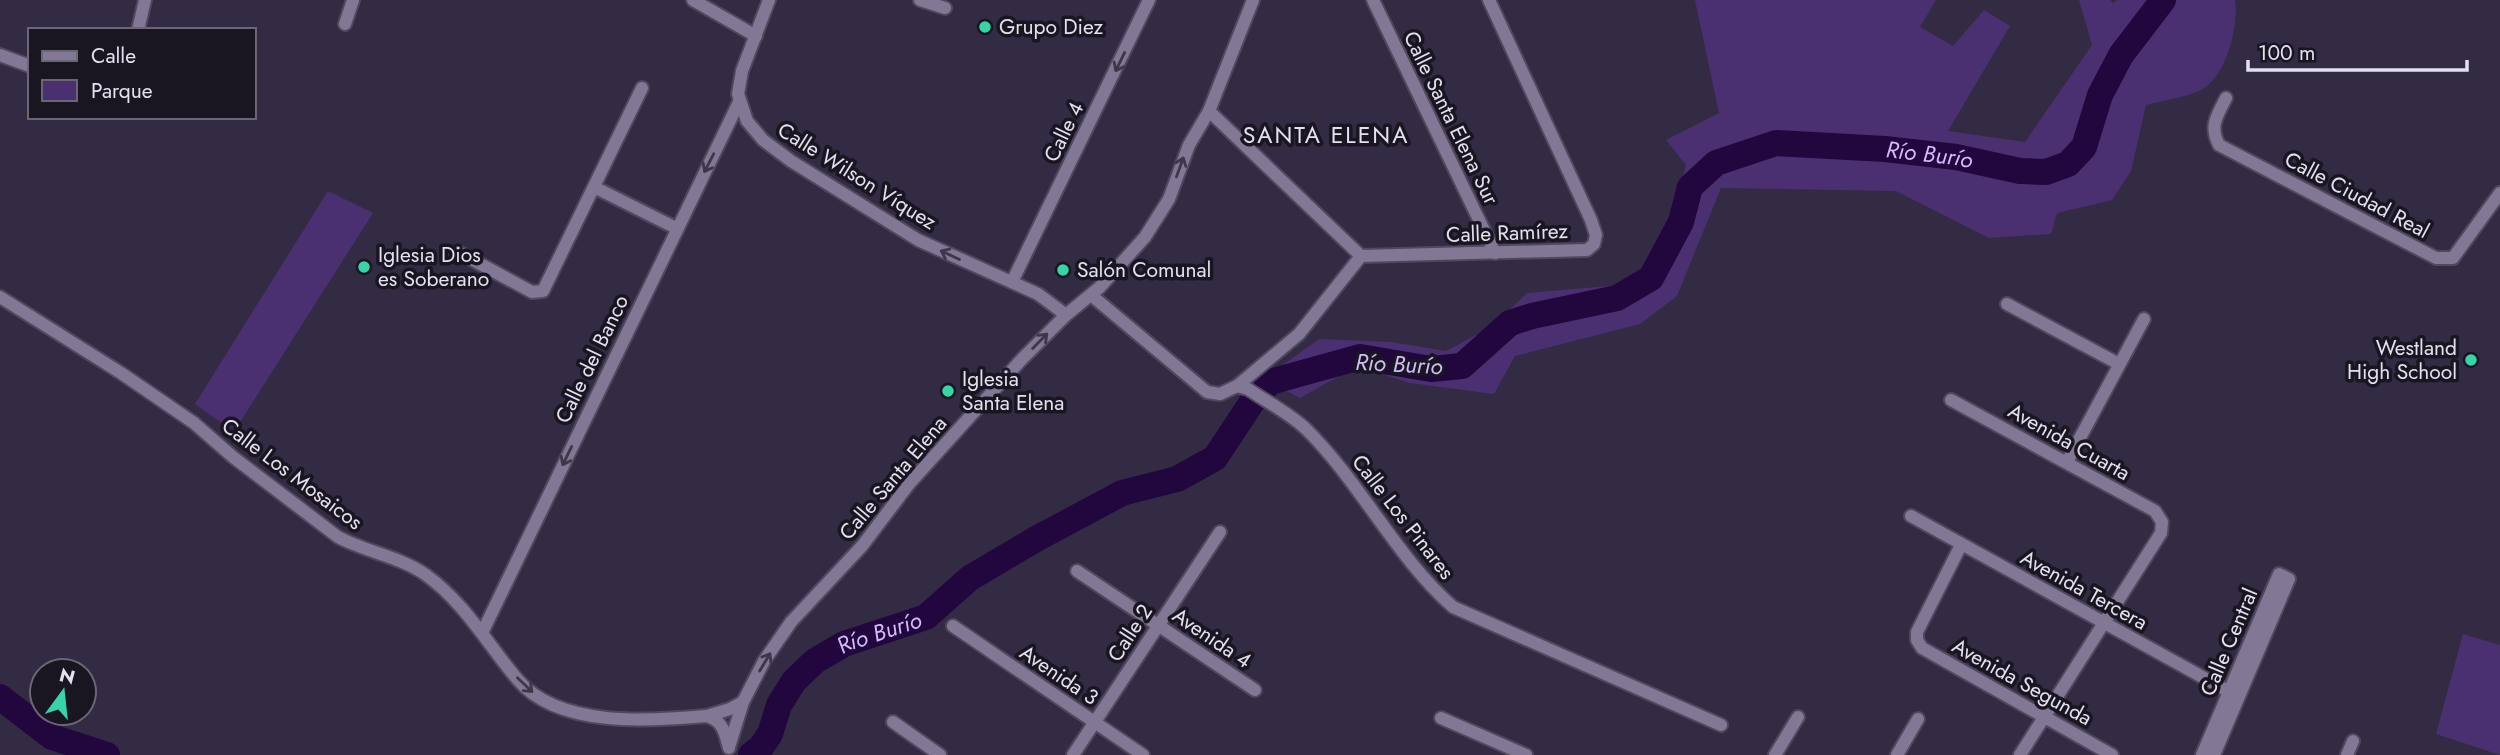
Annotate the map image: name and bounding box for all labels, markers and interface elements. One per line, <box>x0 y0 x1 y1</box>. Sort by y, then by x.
place label: Grupo Diez <box>999 12 1103 42</box>
marker: Grupo Diez <box>977 19 993 35</box>
street label: Calle Santa Elena Sur <box>1396 26 1506 211</box>
legend <box>28 28 256 119</box>
scale bar <box>2248 28 2467 72</box>
text: 100 m <box>2258 38 2315 68</box>
text: Calle <box>91 41 136 71</box>
one-way arrow <box>1113 51 1126 72</box>
text: Parque <box>91 76 153 106</box>
street label: Calle 4 <box>1037 97 1091 167</box>
street label: Calle Wilson Víquez <box>772 115 942 237</box>
district label: SANTA ELENA <box>1243 118 1409 152</box>
water label: Río Burío <box>1884 132 1977 177</box>
street label: Calle Ciudad Real <box>2279 144 2435 246</box>
one-way arrow <box>701 152 715 173</box>
one-way arrow <box>1175 156 1188 178</box>
street label: Calle Ramírez <box>1446 216 1569 250</box>
place label: Iglesia Dios es Soberano <box>378 240 489 294</box>
one-way arrow <box>940 248 961 261</box>
place label: Salón Comunal <box>1077 255 1211 285</box>
marker: Iglesia Dios es Soberano <box>356 259 372 275</box>
marker: Salón Comunal <box>1055 262 1071 278</box>
street label: Calle del Banco <box>548 290 636 428</box>
one-way arrow <box>1032 333 1049 350</box>
place label: Westland High School <box>2347 333 2457 387</box>
water label: Río Burío <box>1355 345 1444 383</box>
marker: Westland High School <box>2463 352 2479 368</box>
place label: Iglesia Santa Elena <box>962 364 1064 418</box>
marker: Iglesia Santa Elena <box>940 383 956 399</box>
street label: Avenida Cuarta <box>2003 396 2135 488</box>
street label: Calle Santa Elena <box>832 409 954 547</box>
street label: Calle Los Mosaicos <box>215 411 369 537</box>
one-way arrow <box>559 445 573 466</box>
street label: Calle Los Pinares <box>1345 448 1461 586</box>
street label: Avenida Tercera <box>2015 543 2153 637</box>
street label: Calle Central <box>2193 583 2265 701</box>
street label: Calle 2 <box>1100 598 1160 668</box>
street label: Avenida 4 <box>1166 600 1258 676</box>
water label: Río Burío <box>830 602 927 662</box>
street label: Avenida Segunda <box>1947 631 2097 733</box>
street label: Avenida 3 <box>1014 638 1104 712</box>
one-way arrow <box>758 652 772 672</box>
north arrow <box>28 657 98 727</box>
text: N <box>56 661 78 691</box>
one-way arrow <box>516 677 533 694</box>

